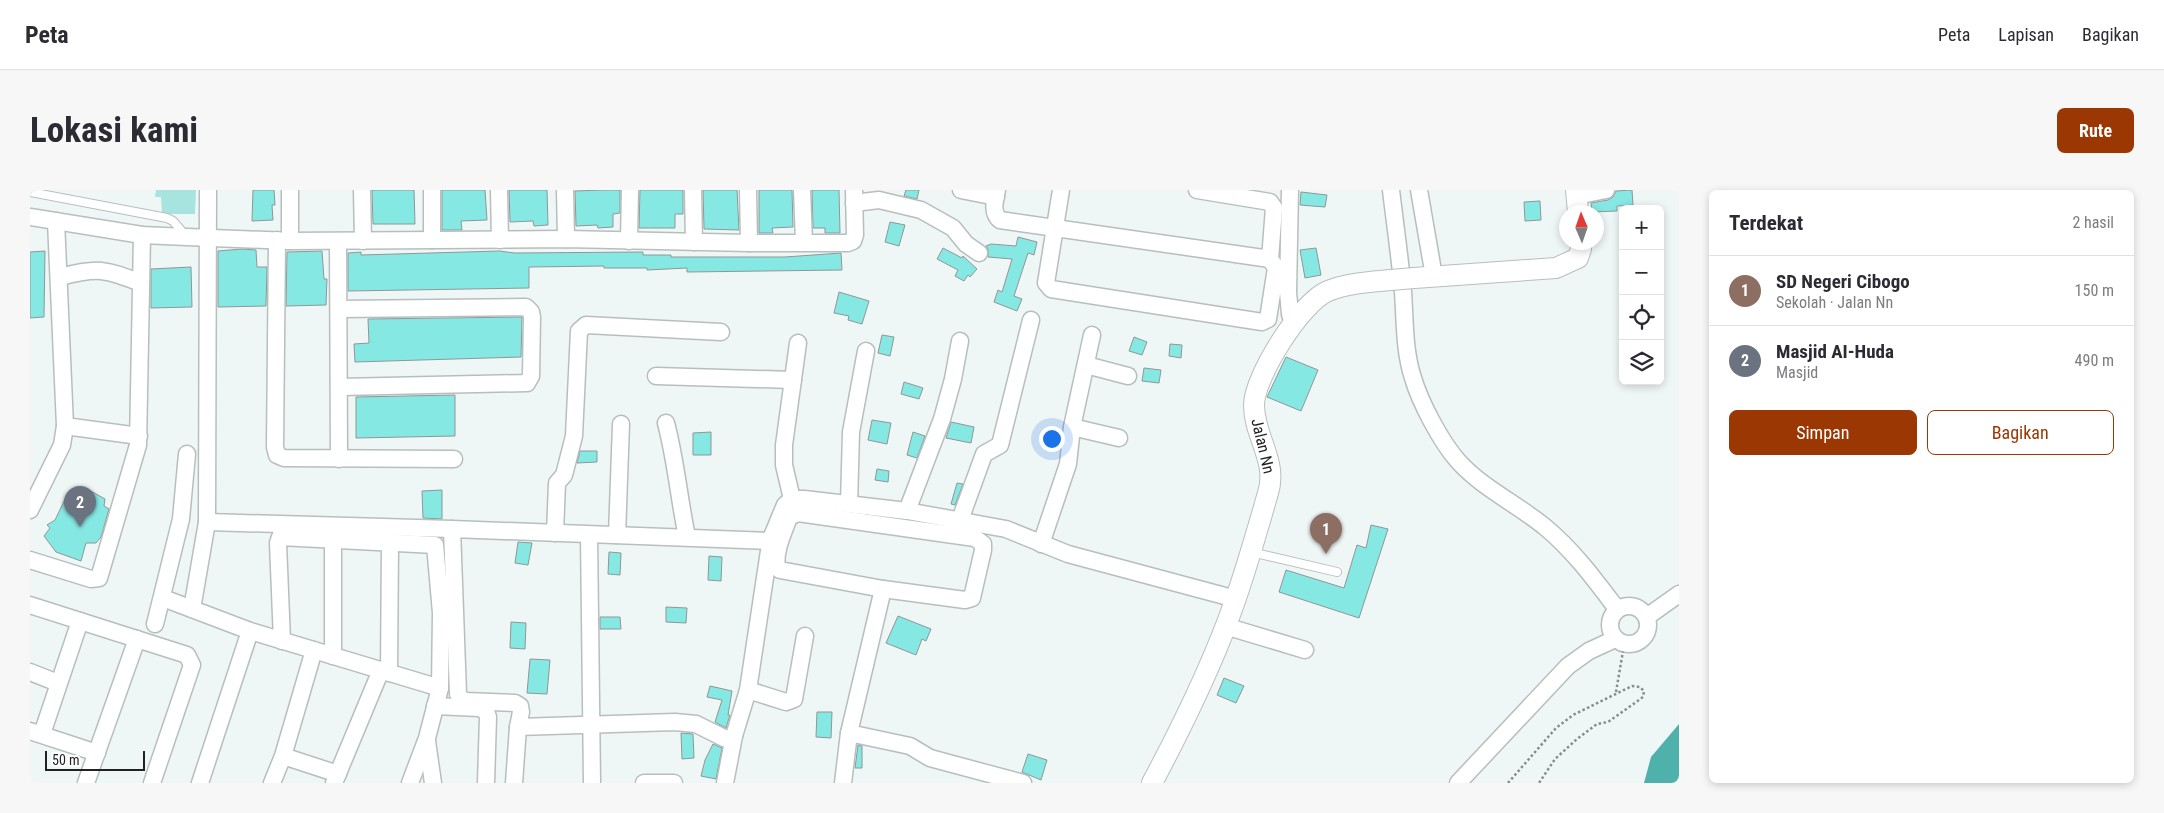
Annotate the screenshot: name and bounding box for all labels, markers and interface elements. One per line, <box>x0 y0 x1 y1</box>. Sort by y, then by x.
text: Peta <box>25 21 69 49</box>
text: Peta <box>1938 24 1970 45</box>
text: Lapisan <box>1998 24 2054 45</box>
text: Bagikan <box>2082 24 2139 45</box>
button: Rute <box>2057 108 2134 153</box>
text: Lokasi kami <box>30 110 198 151</box>
north arrow <box>1559 205 1604 250</box>
map controls <box>1619 205 1664 385</box>
button: + <box>1619 205 1664 250</box>
text: Terdekat <box>1729 211 1803 235</box>
text: 2 hasil <box>2072 213 2114 232</box>
button: − <box>1619 250 1664 295</box>
text: SD Negeri Cibogo <box>1776 270 1910 293</box>
text: 1 <box>1741 281 1749 300</box>
text: 150 m <box>2075 281 2114 300</box>
text: Sekolah · Jalan Nn <box>1776 293 1893 312</box>
button: locate <box>1619 295 1664 340</box>
button: layers <box>1619 340 1664 385</box>
text: Masjid AI-Huda <box>1776 340 1894 363</box>
text: 2 <box>1741 351 1749 370</box>
text: 490 m <box>2075 351 2114 370</box>
text: Masjid <box>1776 363 1818 382</box>
button: Simpan <box>1729 410 1917 455</box>
button: Bagikan <box>1927 410 2114 455</box>
street label: Jalan Nn <box>1247 417 1279 475</box>
your location <box>1039 426 1065 452</box>
pin: 2 <box>64 486 96 527</box>
pin: 1 <box>1310 513 1342 554</box>
scale bar <box>45 748 145 771</box>
text: 50 m <box>52 752 80 768</box>

